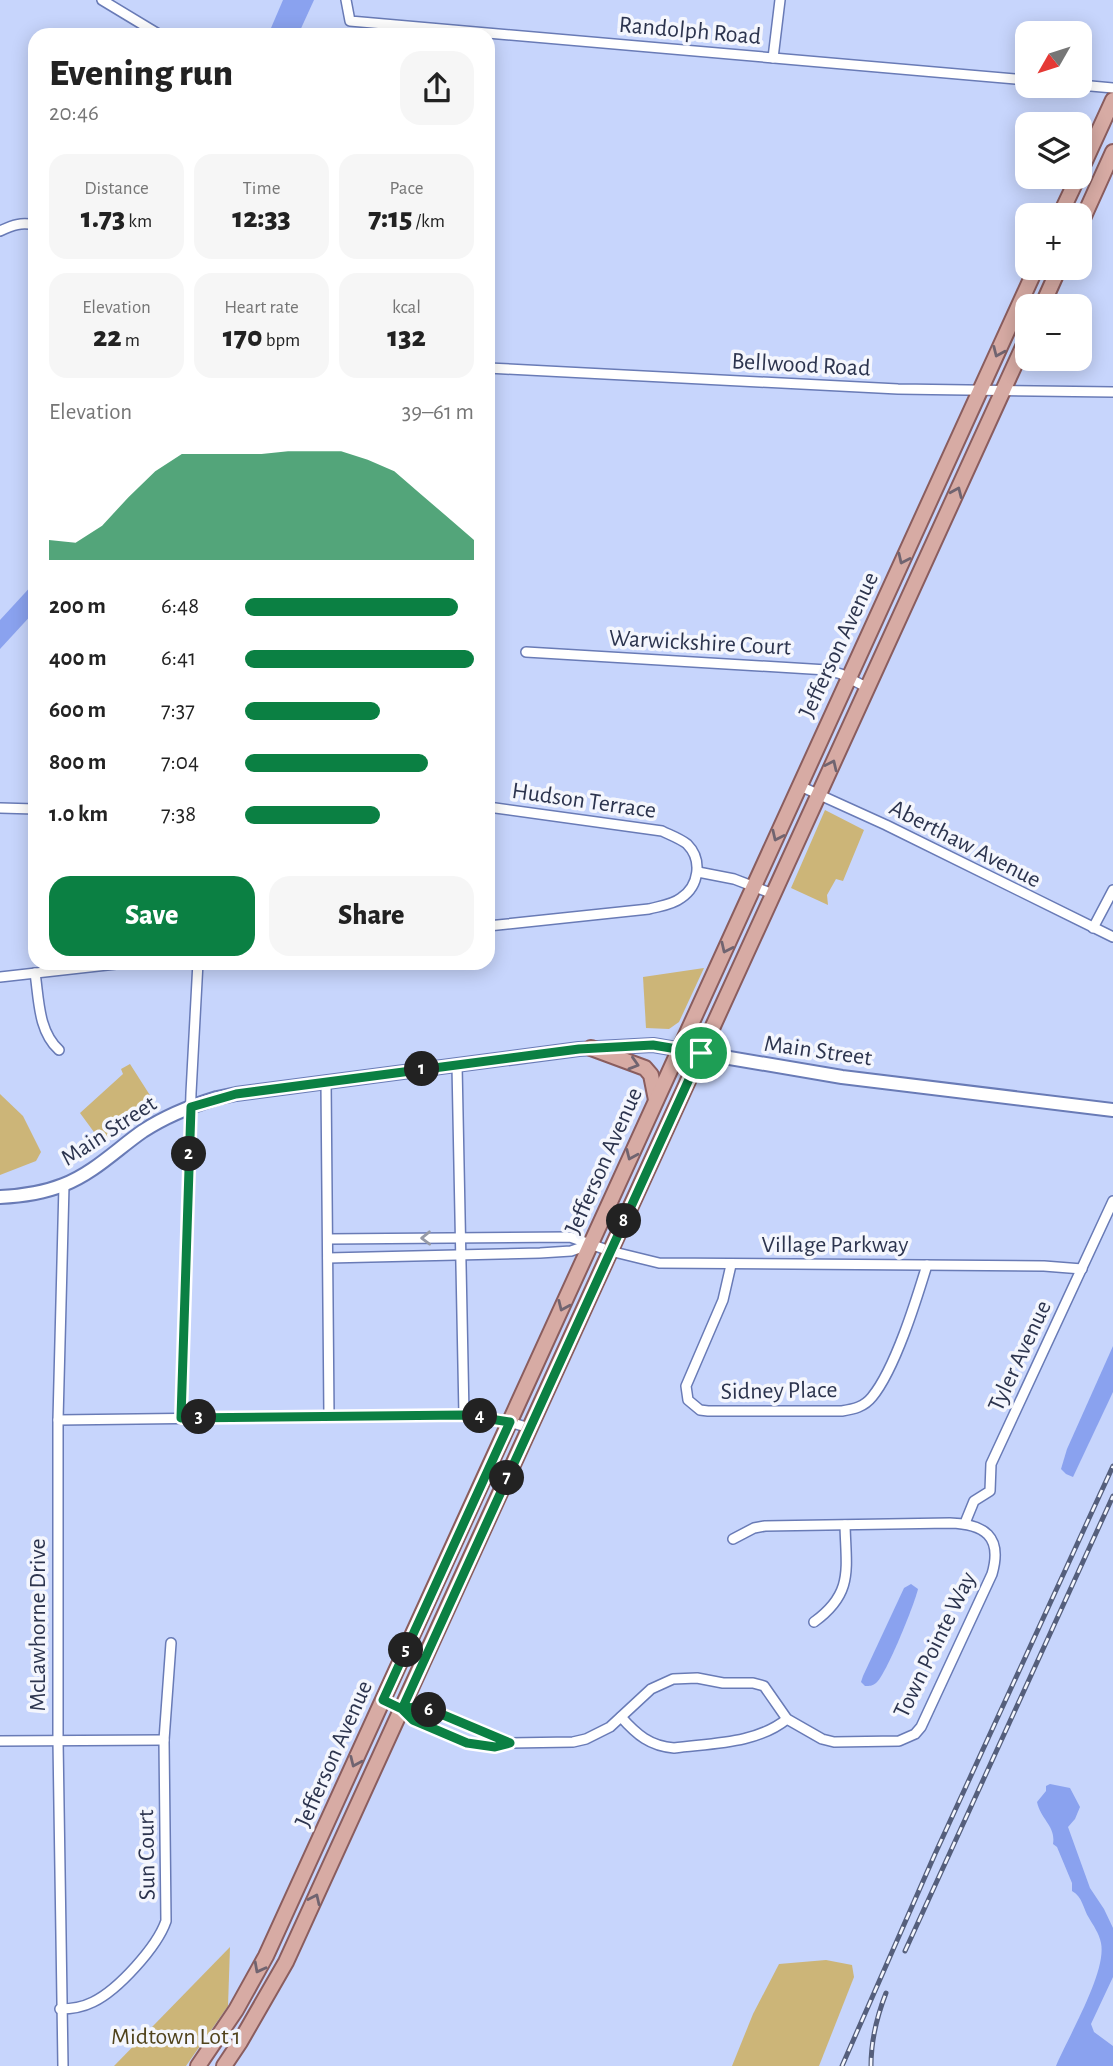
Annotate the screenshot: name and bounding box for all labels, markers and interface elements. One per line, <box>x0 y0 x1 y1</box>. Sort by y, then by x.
street label: Randolph Road <box>618 13 762 49</box>
north arrow <box>1015 21 1092 98</box>
map controls <box>1015 21 1092 371</box>
button: share <box>400 51 474 125</box>
text: Evening run <box>49 55 233 93</box>
text: 20:46 <box>49 102 99 125</box>
button: layers <box>1015 112 1092 189</box>
text: Distance <box>84 179 149 198</box>
text: Time <box>243 179 280 198</box>
text: Pace <box>389 179 424 198</box>
text: 1.73 <box>81 203 125 233</box>
text: 12:33 <box>232 203 291 233</box>
text: 7:15 <box>368 203 412 233</box>
button: + <box>1015 203 1092 280</box>
text: km <box>125 212 152 231</box>
text: /km <box>412 212 445 231</box>
button: − <box>1015 294 1092 371</box>
text: Elevation <box>82 298 151 317</box>
text: Heart rate <box>224 298 299 317</box>
text: kcal <box>392 298 421 317</box>
text: 22 <box>93 322 122 352</box>
text: 170 <box>223 322 263 352</box>
text: 132 <box>387 322 426 352</box>
text: m <box>122 331 140 350</box>
text: bpm <box>263 331 300 350</box>
one-way arrow <box>992 345 1006 357</box>
street label: Bellwood Road <box>731 349 871 381</box>
text: Elevation <box>49 401 132 424</box>
text: 39–61 m <box>402 401 474 424</box>
one-way arrow <box>949 487 963 499</box>
one-way arrow <box>898 552 912 564</box>
street label: Jefferson Avenue <box>795 568 883 722</box>
text: 200 m <box>49 595 106 618</box>
text: 6:48 <box>161 595 199 618</box>
street label: Warwickshire Court <box>608 626 792 660</box>
text: 400 m <box>49 647 107 670</box>
text: 6:41 <box>161 647 196 670</box>
text: 600 m <box>49 699 106 722</box>
text: 7:37 <box>161 699 195 722</box>
text: 800 m <box>49 751 106 774</box>
text: 7:04 <box>161 751 199 774</box>
one-way arrow <box>824 760 838 773</box>
street label: Hudson Terrace <box>510 779 658 823</box>
street label: Aberthaw Avenue <box>886 796 1044 892</box>
text: 1.0 km <box>49 803 108 826</box>
text: 7:38 <box>161 803 196 826</box>
one-way arrow <box>771 829 785 841</box>
button: Save <box>49 876 255 956</box>
button: Share <box>269 876 474 956</box>
one-way arrow <box>720 941 734 953</box>
pin <box>671 1023 731 1083</box>
street label: Main Street <box>763 1032 874 1070</box>
icon: arrive <box>682 1034 720 1072</box>
pin: 1 <box>404 1052 440 1086</box>
one-way arrow <box>628 1056 640 1071</box>
text: 1 <box>418 1059 425 1078</box>
street label: Jefferson Avenue <box>561 1084 647 1238</box>
street label: Main Street <box>57 1091 161 1171</box>
pin: 2 <box>172 1136 206 1172</box>
text: 2 <box>184 1144 193 1163</box>
one-way arrow <box>625 1148 639 1160</box>
pin: 8 <box>606 1204 642 1238</box>
text: 8 <box>619 1211 628 1230</box>
one-way arrow <box>420 1230 431 1245</box>
street label: Village Parkway <box>761 1233 909 1257</box>
street label: Tyler Avenue <box>984 1297 1056 1415</box>
one-way arrow <box>557 1299 571 1312</box>
street label: Sidney Place <box>720 1378 838 1404</box>
pin: 4 <box>462 1398 498 1434</box>
pin: 3 <box>182 1400 216 1434</box>
text: 4 <box>475 1406 484 1425</box>
text: 3 <box>194 1407 203 1426</box>
pin: 7 <box>490 1460 524 1496</box>
text: 7 <box>502 1468 511 1487</box>
street label: McLawhorne Drive <box>26 1539 50 1712</box>
street label: Town Pointe Way <box>889 1568 981 1722</box>
pin: 5 <box>388 1632 424 1668</box>
text: 5 <box>401 1640 410 1659</box>
street label: Jefferson Avenue <box>291 1677 377 1831</box>
pin: 6 <box>412 1692 446 1728</box>
text: 6 <box>424 1700 433 1719</box>
one-way arrow <box>349 1755 363 1767</box>
street label: Sun Court <box>134 1809 160 1901</box>
one-way arrow <box>307 1894 321 1906</box>
one-way arrow <box>254 1961 267 1973</box>
park label: Midtown Lot 1 <box>111 2025 241 2049</box>

